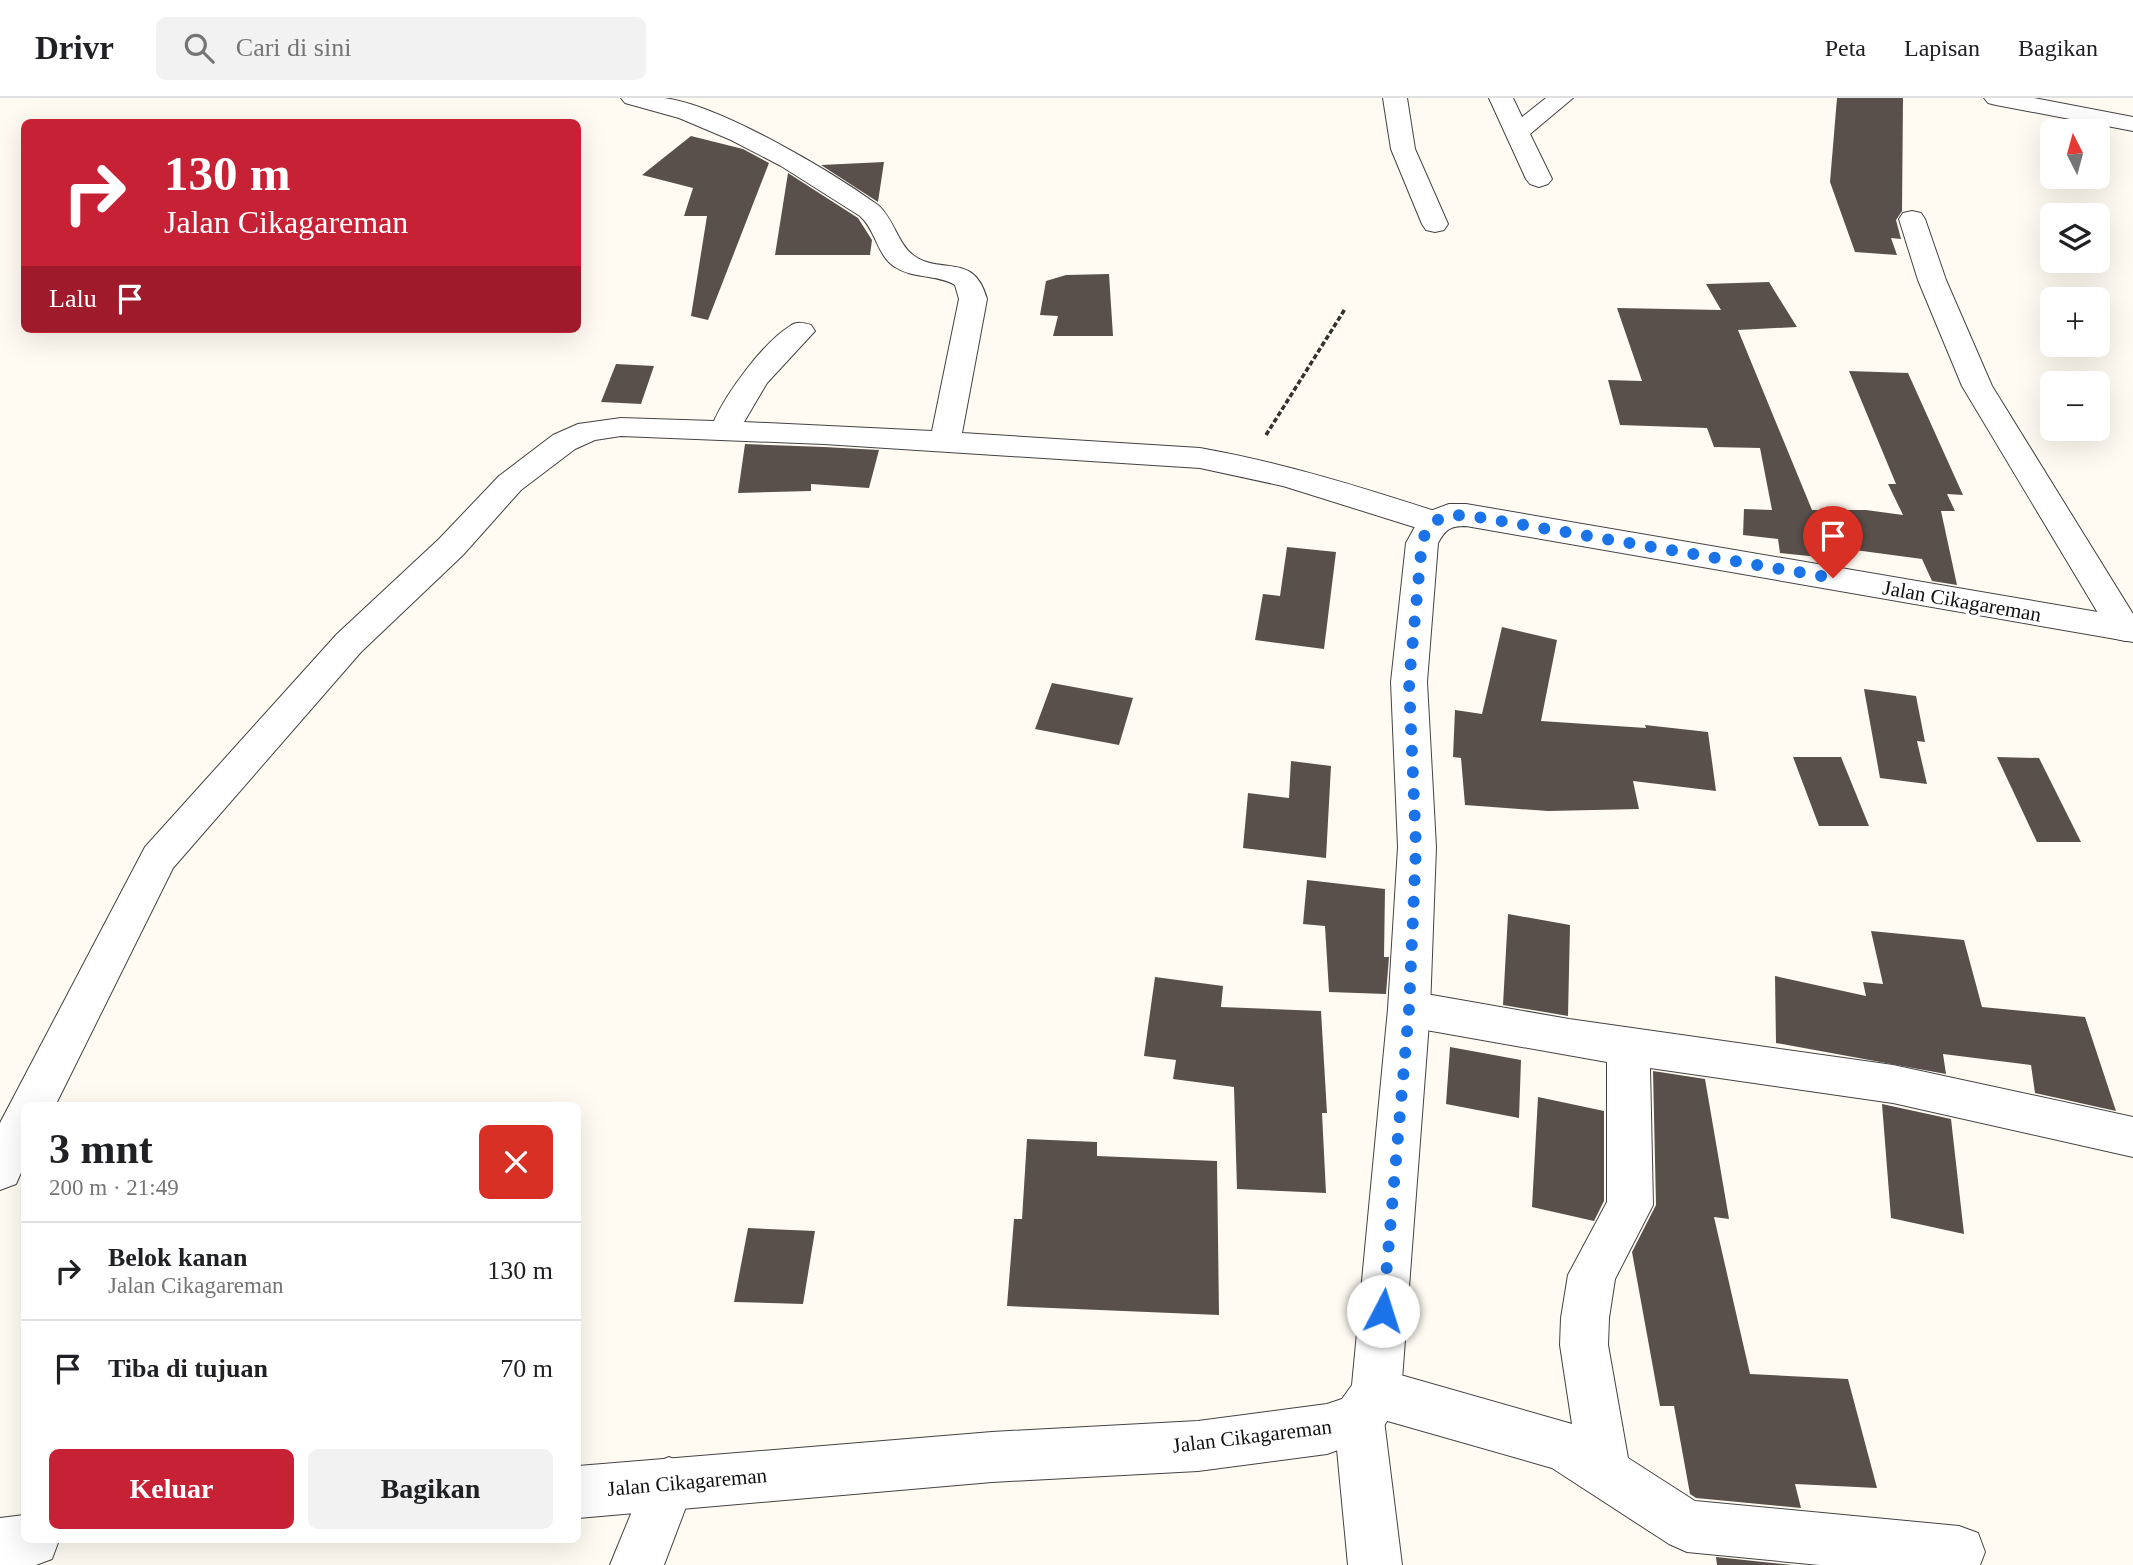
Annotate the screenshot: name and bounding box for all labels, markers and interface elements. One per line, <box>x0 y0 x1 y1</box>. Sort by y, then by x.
search box <box>156 17 646 80</box>
icon: search <box>180 29 218 67</box>
text: Drivr <box>35 30 114 66</box>
text: Cari di sini <box>236 33 351 62</box>
text: Peta <box>1825 35 1866 61</box>
text: Lapisan <box>1904 35 1980 61</box>
text: Bagikan <box>2018 35 2098 61</box>
north arrow <box>2040 119 2110 189</box>
map controls <box>2040 119 2110 441</box>
text: 130 m <box>164 146 291 201</box>
icon: right <box>49 147 140 238</box>
button: layers <box>2040 203 2110 273</box>
text: Jalan Cikagareman <box>164 204 408 240</box>
icon: arrive <box>111 280 149 318</box>
text: Lalu <box>49 284 97 313</box>
button: + <box>2040 287 2110 357</box>
button: − <box>2040 371 2110 441</box>
pin <box>1803 506 1863 578</box>
icon: arrive <box>1814 517 1852 555</box>
street label: Jalan Cikagareman <box>1881 575 2044 627</box>
button: close <box>479 1125 553 1199</box>
text: 3 mnt <box>49 1126 153 1172</box>
text: 200 m · 21:49 <box>49 1175 179 1200</box>
text: Belok kanan <box>108 1243 247 1272</box>
icon: right <box>49 1252 87 1290</box>
text: 130 m <box>487 1256 553 1285</box>
text: Jalan Cikagareman <box>108 1273 284 1298</box>
position arrow <box>1346 1274 1420 1348</box>
icon: arrive <box>49 1350 87 1388</box>
text: Tiba di tujuan <box>108 1354 268 1383</box>
text: 70 m <box>500 1354 553 1383</box>
street label: Jalan Cikagareman <box>1171 1414 1334 1458</box>
button: Keluar <box>49 1449 294 1529</box>
button: Bagikan <box>308 1449 553 1529</box>
street label: Jalan Cikagareman <box>606 1463 768 1501</box>

